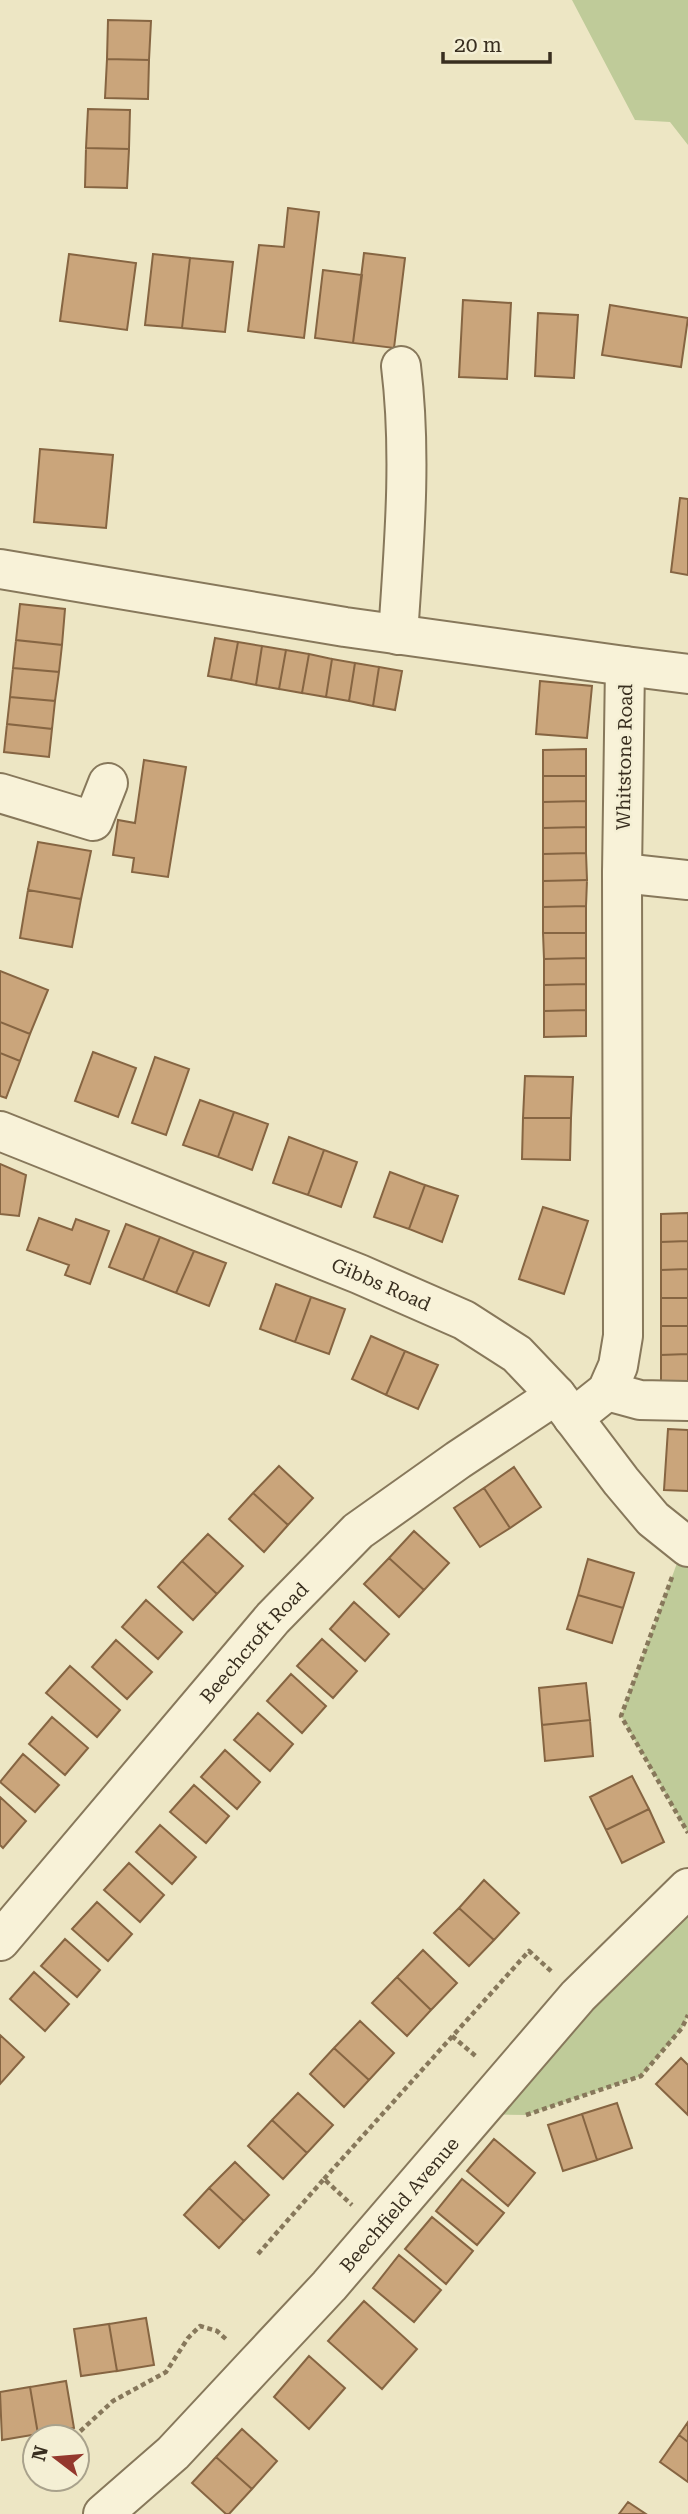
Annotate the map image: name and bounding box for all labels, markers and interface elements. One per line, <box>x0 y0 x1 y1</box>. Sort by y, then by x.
scale bar <box>443 21 550 65</box>
text: 20 m <box>454 33 502 57</box>
street label: Whitstone Road <box>612 683 637 831</box>
street label: Gibbs Road <box>328 1253 434 1316</box>
street label: Beechcroft Road <box>195 1578 313 1708</box>
street label: Beechfield Avenue <box>335 2132 464 2277</box>
north arrow <box>21 2423 91 2493</box>
text: N <box>27 2443 53 2464</box>

